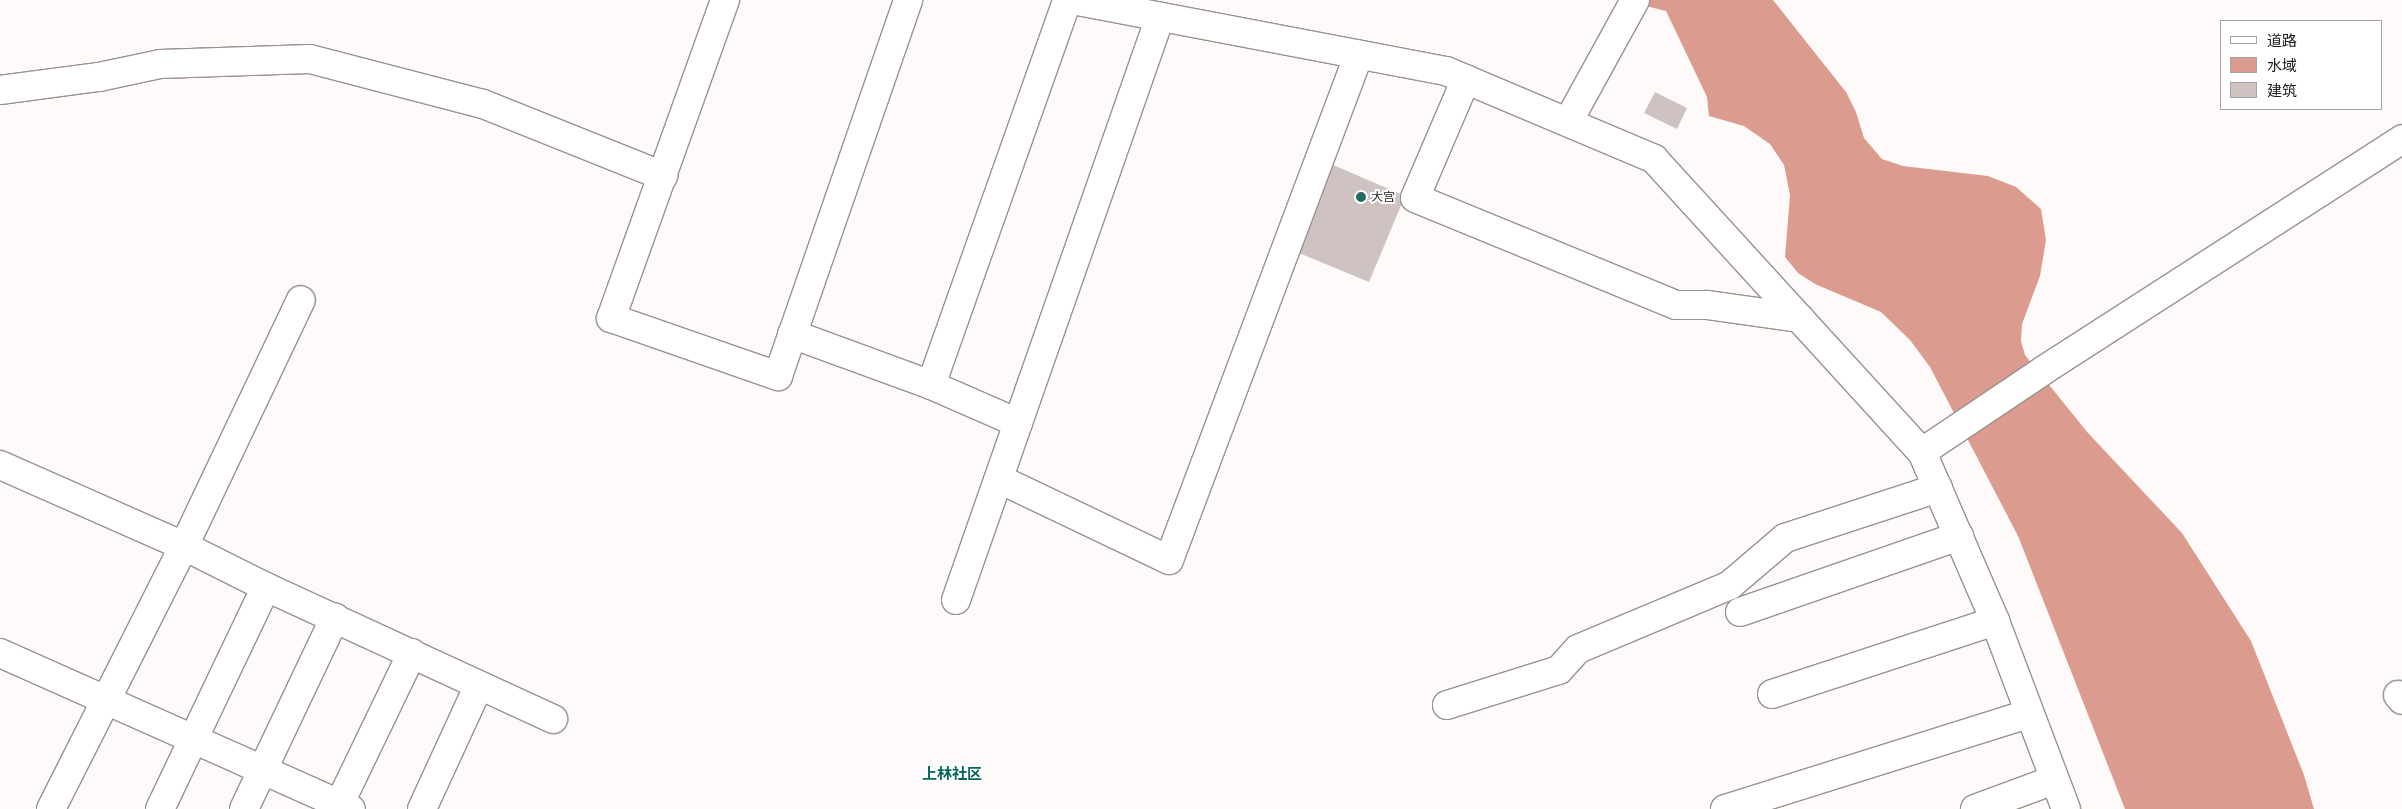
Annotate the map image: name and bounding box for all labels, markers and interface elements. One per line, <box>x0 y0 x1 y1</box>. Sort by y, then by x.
legend <box>2220 20 2382 110</box>
text: 道路 <box>2267 30 2297 50</box>
text: 水域 <box>2267 55 2297 75</box>
text: 建筑 <box>2267 80 2297 100</box>
place label: 大宫 <box>1371 190 1395 204</box>
marker: 大宫 <box>1355 191 1367 203</box>
district label: 上林社区 <box>922 765 982 783</box>

